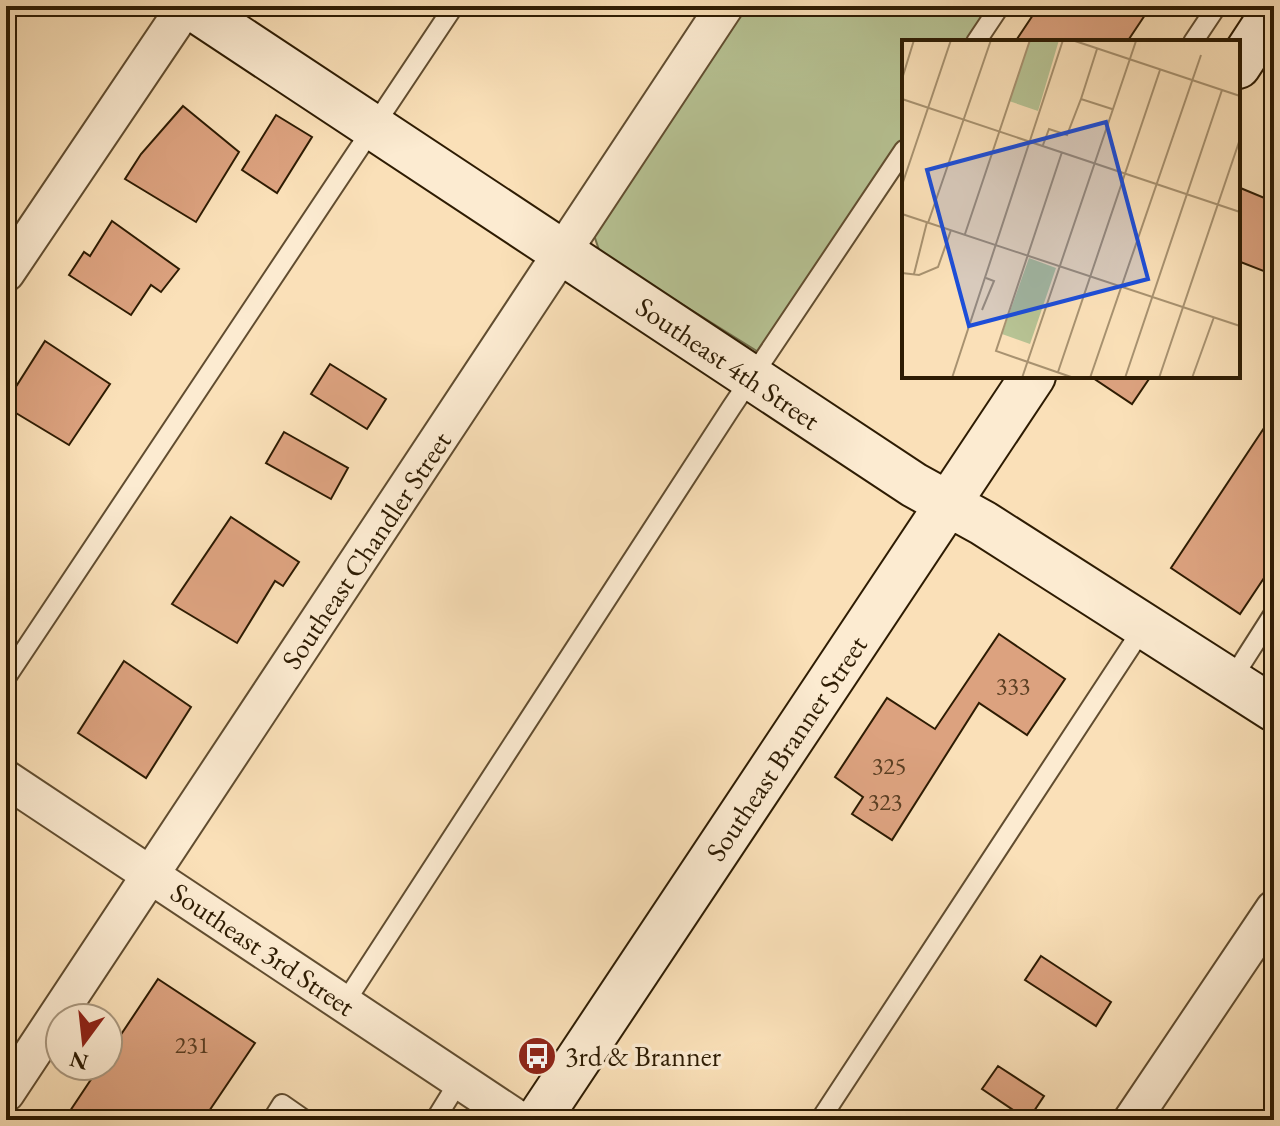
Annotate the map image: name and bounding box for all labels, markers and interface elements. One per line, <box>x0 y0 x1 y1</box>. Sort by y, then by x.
inset map <box>902 40 1240 378</box>
street label: Southeast 4th Street <box>629 288 827 438</box>
street label: Southeast Chandler Street <box>273 424 459 676</box>
street label: Southeast Branner Street <box>697 628 875 868</box>
house number: 333 <box>996 670 1030 701</box>
house number: 325 <box>872 750 906 781</box>
house number: 323 <box>868 786 902 817</box>
street label: Southeast 3rd Street <box>164 874 362 1024</box>
north arrow <box>44 1002 124 1082</box>
house number: 231 <box>175 1029 209 1060</box>
bus stop icon: 3rd & Branner <box>516 1035 558 1077</box>
place label: 3rd & Branner <box>565 1038 722 1074</box>
text: N <box>66 1044 91 1077</box>

